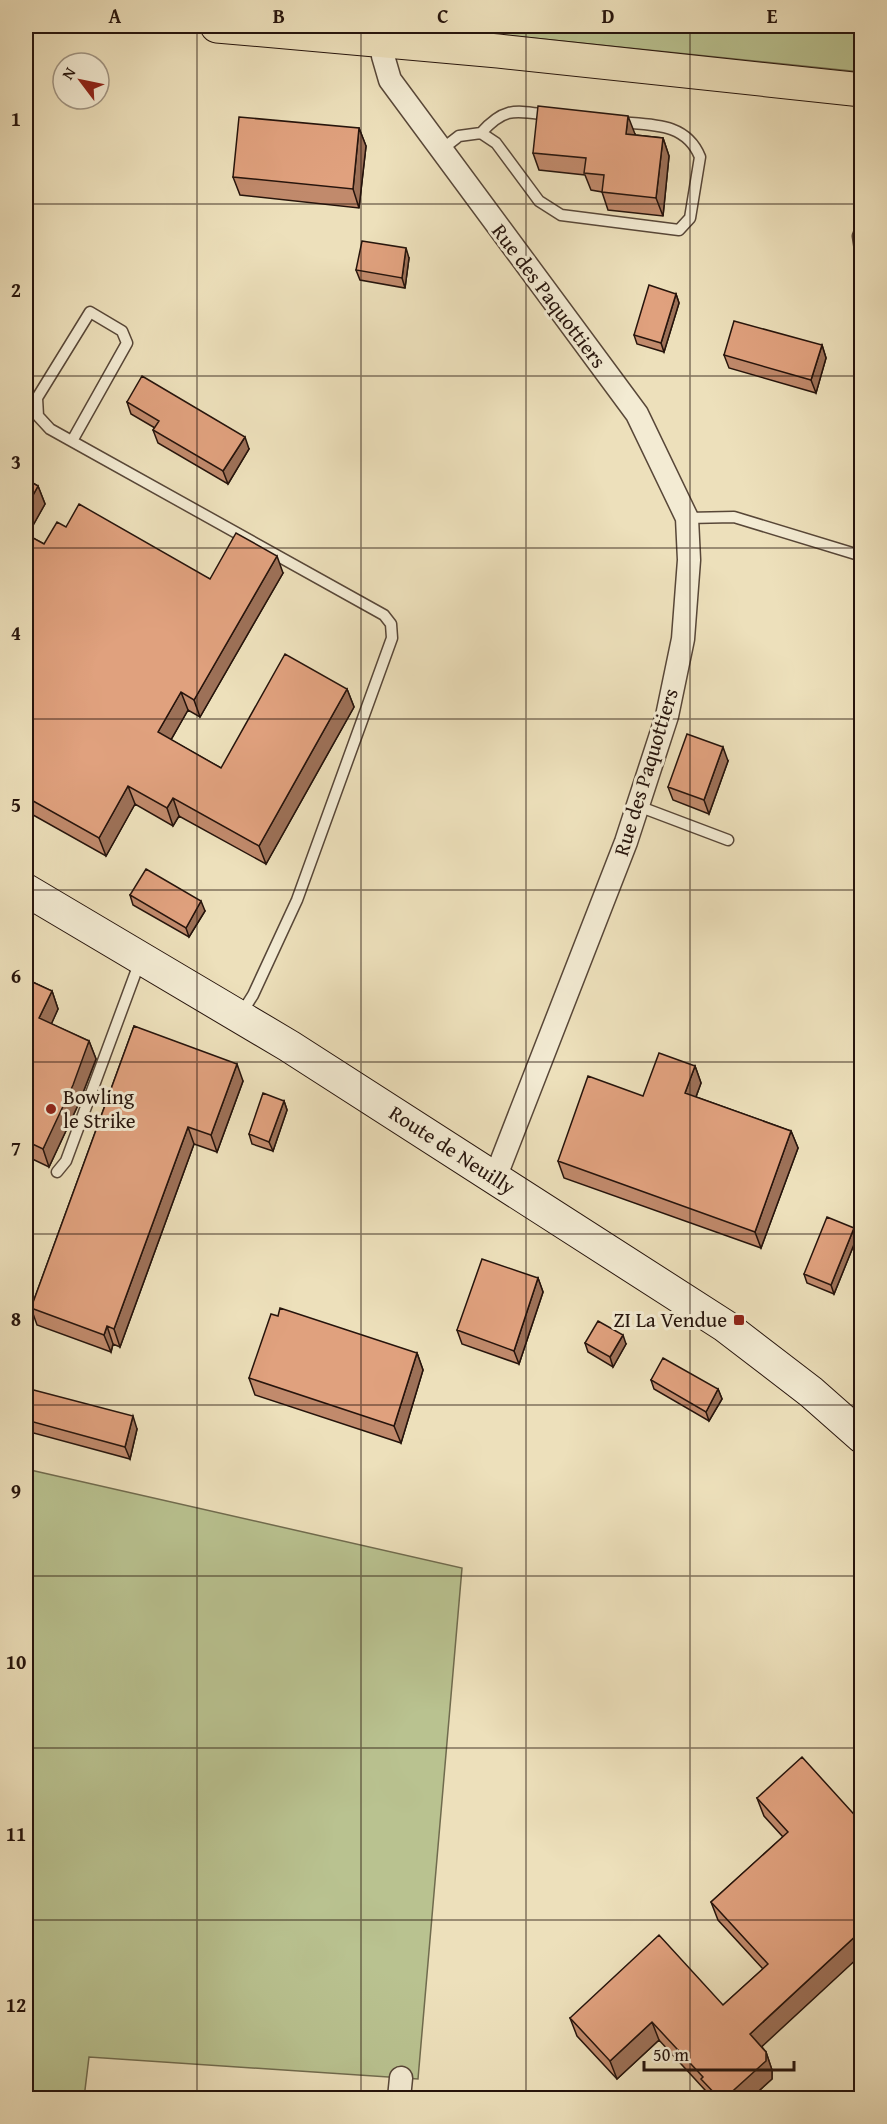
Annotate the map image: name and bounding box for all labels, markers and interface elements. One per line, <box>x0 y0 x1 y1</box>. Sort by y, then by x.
text: A <box>109 1 122 30</box>
text: B <box>273 1 285 30</box>
text: C <box>437 1 449 30</box>
text: D <box>601 1 615 30</box>
text: E <box>767 1 778 30</box>
north arrow <box>51 51 111 111</box>
text: N <box>55 62 81 84</box>
text: 1 <box>11 104 21 133</box>
street label: Rue des Paquottiers <box>485 217 614 374</box>
text: 2 <box>11 275 21 304</box>
text: 3 <box>11 447 21 476</box>
text: 4 <box>11 618 21 647</box>
street label: Rue des Paquottiers <box>605 684 686 860</box>
text: 5 <box>11 790 21 819</box>
text: 6 <box>11 961 21 990</box>
place label: Bowling le Strike <box>63 1081 136 1136</box>
street label: Route de Neuilly <box>383 1097 522 1202</box>
marker: Bowling le Strike <box>44 1102 58 1116</box>
text: 7 <box>11 1133 21 1162</box>
text: 8 <box>11 1304 21 1333</box>
place label: ZI La Vendue <box>613 1304 727 1335</box>
marker: ZI La Vendue <box>732 1313 746 1327</box>
text: 9 <box>11 1476 21 1505</box>
text: 10 <box>6 1647 26 1676</box>
text: 11 <box>6 1819 26 1848</box>
text: 12 <box>6 1990 26 2019</box>
scale bar <box>644 2034 794 2072</box>
text: 50 m <box>653 2041 689 2068</box>

